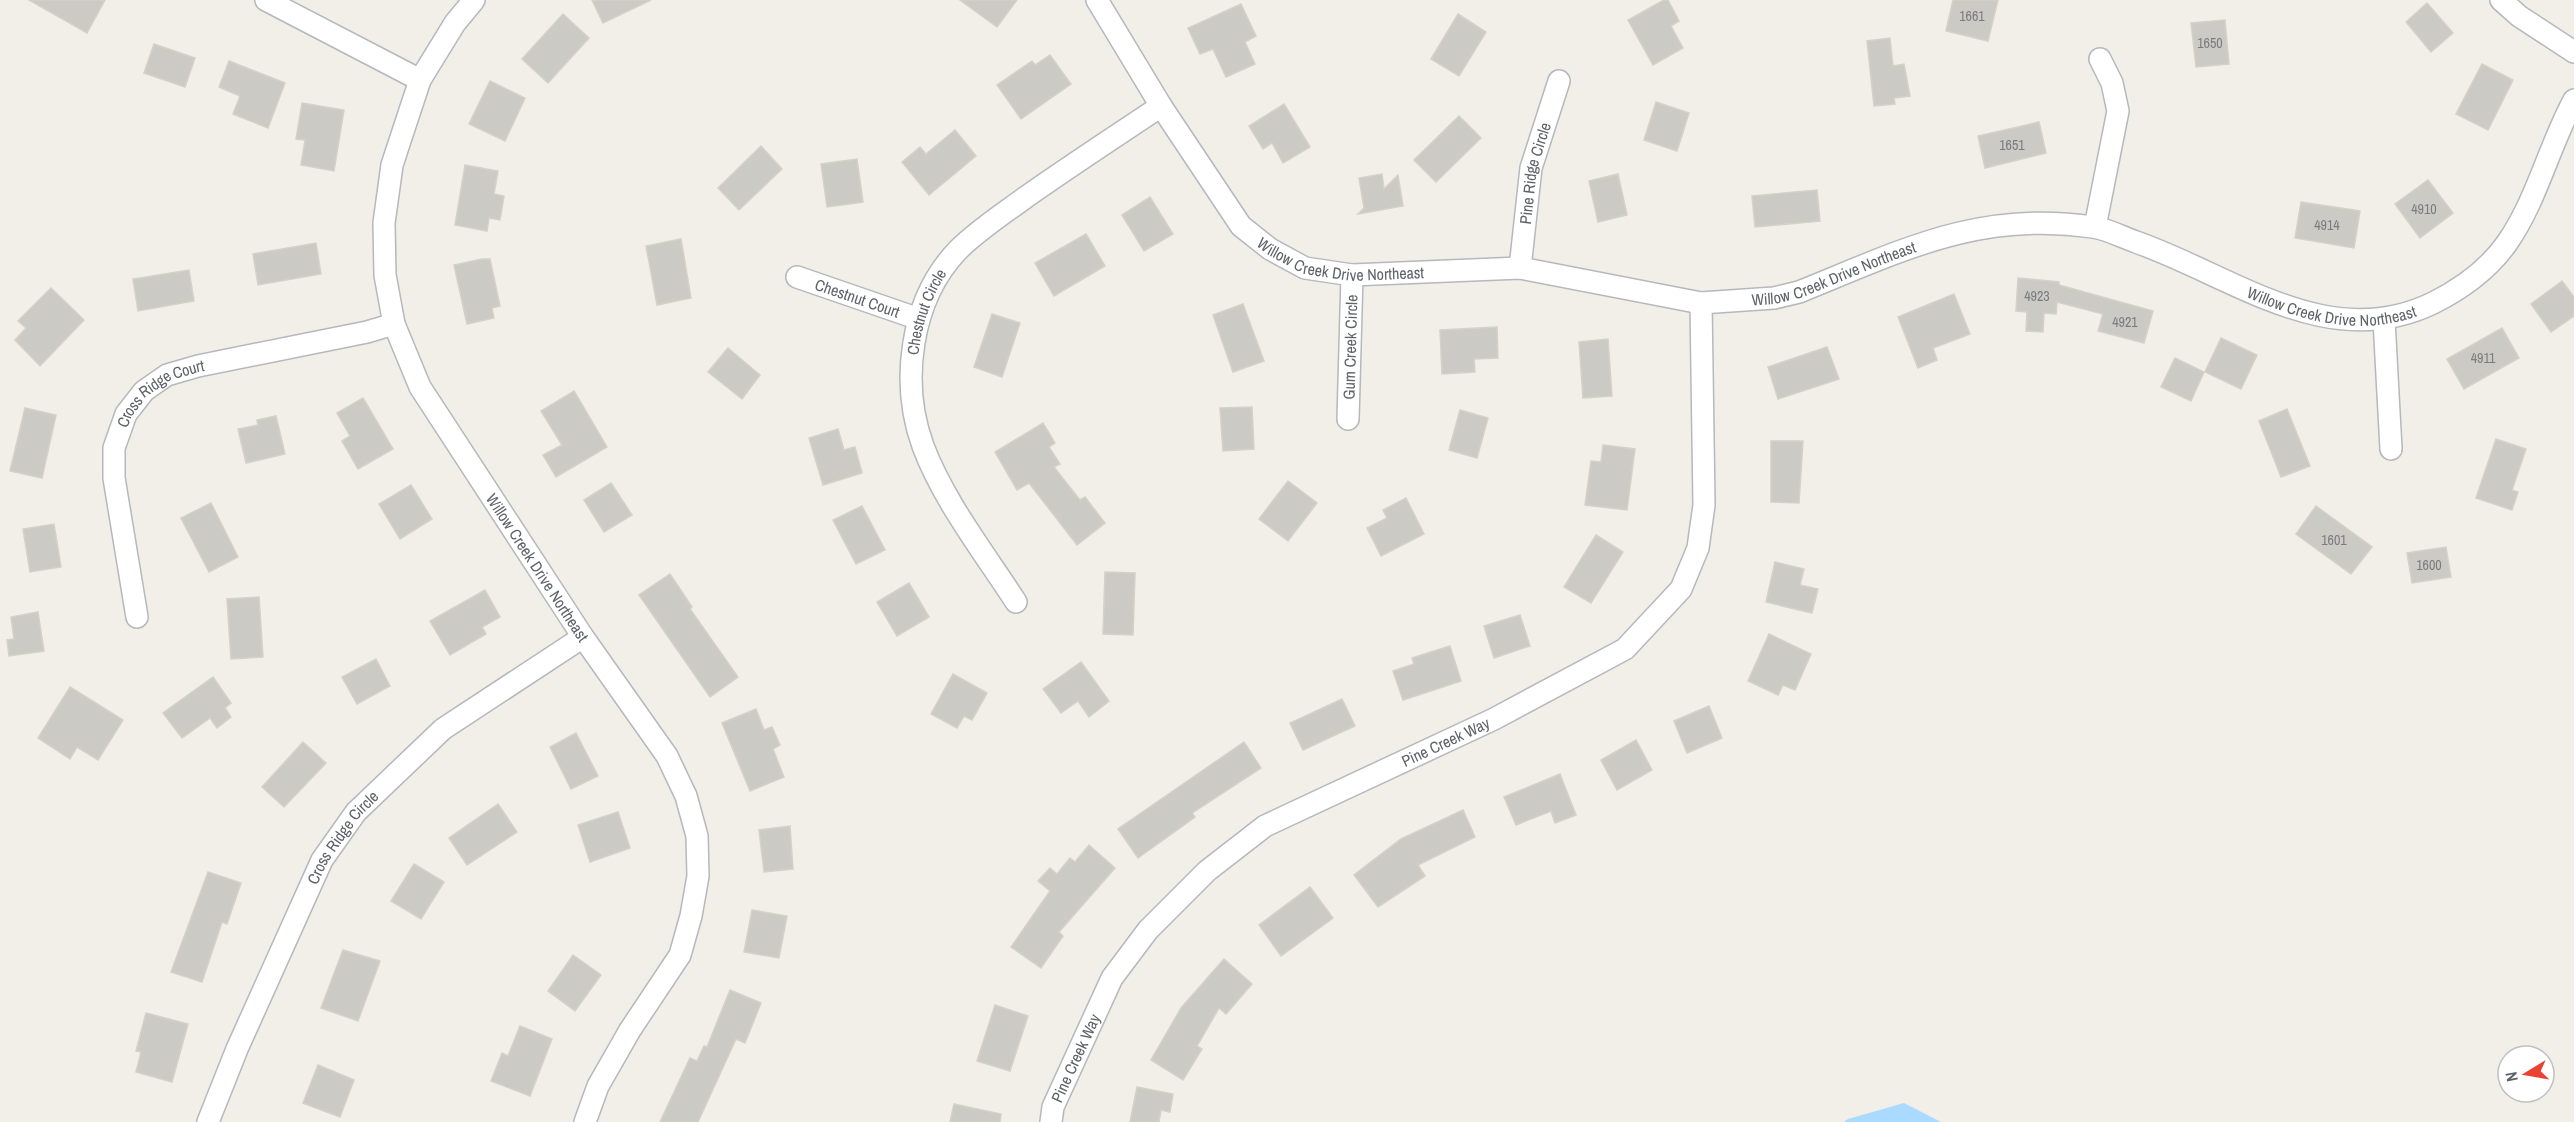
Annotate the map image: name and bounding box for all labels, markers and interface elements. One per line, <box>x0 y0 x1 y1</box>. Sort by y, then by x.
house number: 1661 <box>1959 7 1985 25</box>
house number: 1650 <box>2197 34 2223 52</box>
street label: Pine Ridge Circle <box>1514 120 1556 225</box>
house number: 1651 <box>1999 136 2025 154</box>
house number: 4910 <box>2411 200 2437 218</box>
house number: 4914 <box>2314 216 2340 234</box>
street label: Willow Creek Drive Northeast <box>1253 232 1425 286</box>
street label: Willow Creek Drive Northeast <box>1751 236 1919 311</box>
street label: Chestnut Circle <box>901 264 951 356</box>
street label: Chestnut Court <box>812 273 903 323</box>
street label: Willow Creek Drive Northeast <box>2244 281 2420 331</box>
house number: 4923 <box>2024 287 2050 305</box>
street label: Gum Creek Circle <box>1338 294 1362 400</box>
house number: 4921 <box>2112 313 2138 331</box>
house number: 4911 <box>2471 349 2496 367</box>
street label: Cross Ridge Court <box>111 354 206 430</box>
street label: Willow Creek Drive Northeast <box>481 489 594 646</box>
house number: 1601 <box>2321 531 2347 549</box>
house number: 1600 <box>2416 556 2442 574</box>
street label: Pine Creek Way <box>1398 711 1494 772</box>
street label: Cross Ridge Circle <box>302 786 383 888</box>
street label: Pine Creek Way <box>1046 1010 1105 1106</box>
north arrow <box>2496 1044 2556 1104</box>
text: N <box>2500 1070 2523 1084</box>

